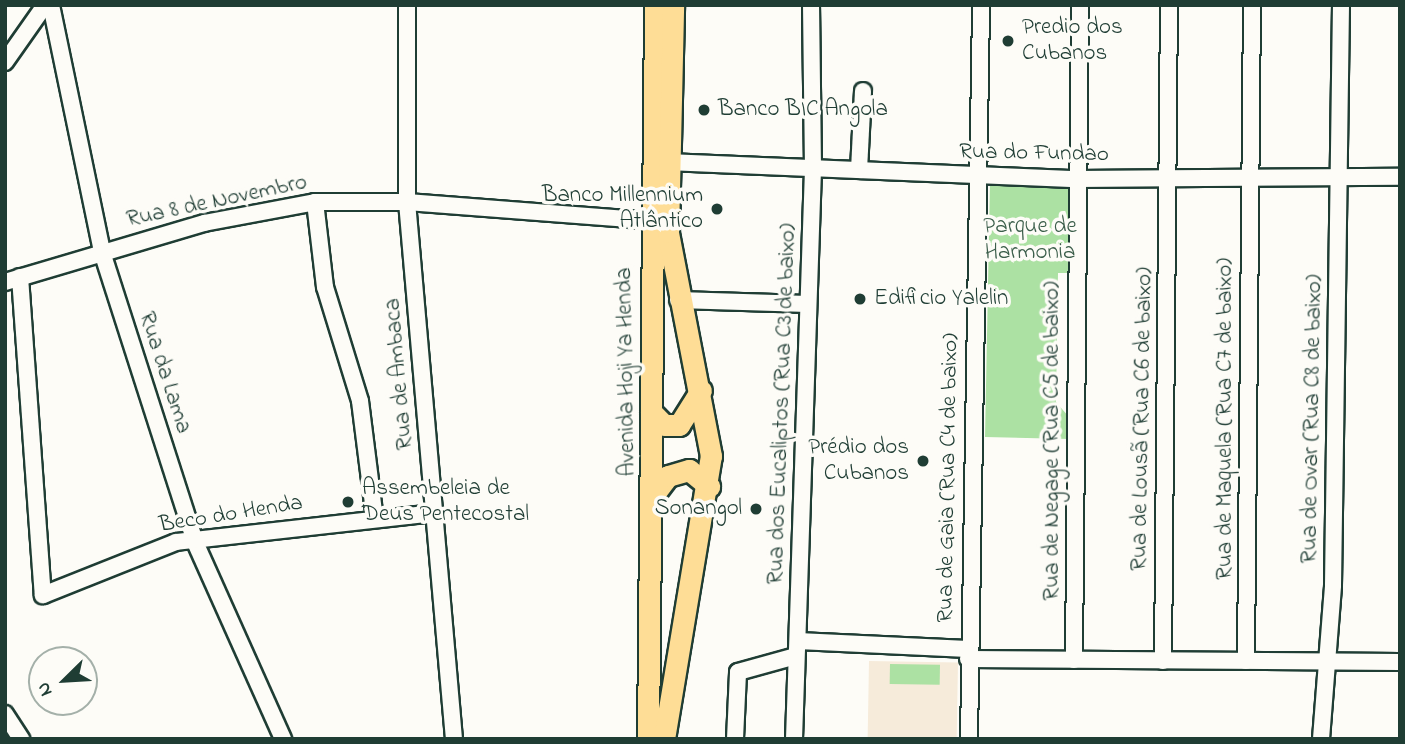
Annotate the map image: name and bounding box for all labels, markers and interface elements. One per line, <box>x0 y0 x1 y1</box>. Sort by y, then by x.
place label: Predio dos Cubanos <box>1022 14 1123 68</box>
marker: Predio dos Cubanos <box>1000 33 1016 49</box>
place label: Banco BIC Angola <box>718 96 888 124</box>
marker: Banco BIC Angola <box>696 102 712 118</box>
street label: Rua do Fundao <box>959 139 1109 169</box>
street label: Rua 8 de Novembro <box>124 169 310 235</box>
place label: Banco Millennium Atlântico <box>542 182 703 236</box>
marker: Banco Millennium Atlântico <box>709 201 725 217</box>
park label: Parque de Harmonia <box>983 213 1077 267</box>
street label: Rua dos Eucaliptos (Rua C3 de baixo) <box>763 223 803 585</box>
street label: Rua de Maquela (Rua C7 de baixo) <box>1212 258 1240 580</box>
street label: Avenida Hoji Ya Henda <box>611 267 643 477</box>
street label: Rua de Lousã (Rua C6 de baixo) <box>1127 267 1159 571</box>
street label: Rua de Ovar (Rua C8 de baixo) <box>1297 274 1329 564</box>
street label: Rua de Negage (Rua C5 de baixo) <box>1039 281 1067 601</box>
place label: Edificio Yalelin <box>874 285 1008 313</box>
marker: Edificio Yalelin <box>852 291 868 307</box>
street label: Rua de Ambaca <box>380 297 420 451</box>
street label: Rua da Lama <box>131 309 197 437</box>
street label: Rua de Gaia (Rua C4 de baixo) <box>933 333 965 623</box>
place label: Prédio dos Cubanos <box>808 434 909 488</box>
marker: Prédio dos Cubanos <box>915 453 931 469</box>
place label: Assembeleia de Deus Pentecostal <box>362 475 529 529</box>
street label: Beco do Henda <box>157 490 305 540</box>
marker: Assembeleia de Deus Pentecostal <box>340 494 356 510</box>
place label: Sonangol <box>655 495 742 523</box>
marker: Sonangol <box>748 501 764 517</box>
north arrow <box>28 646 98 716</box>
text: N <box>30 678 60 700</box>

